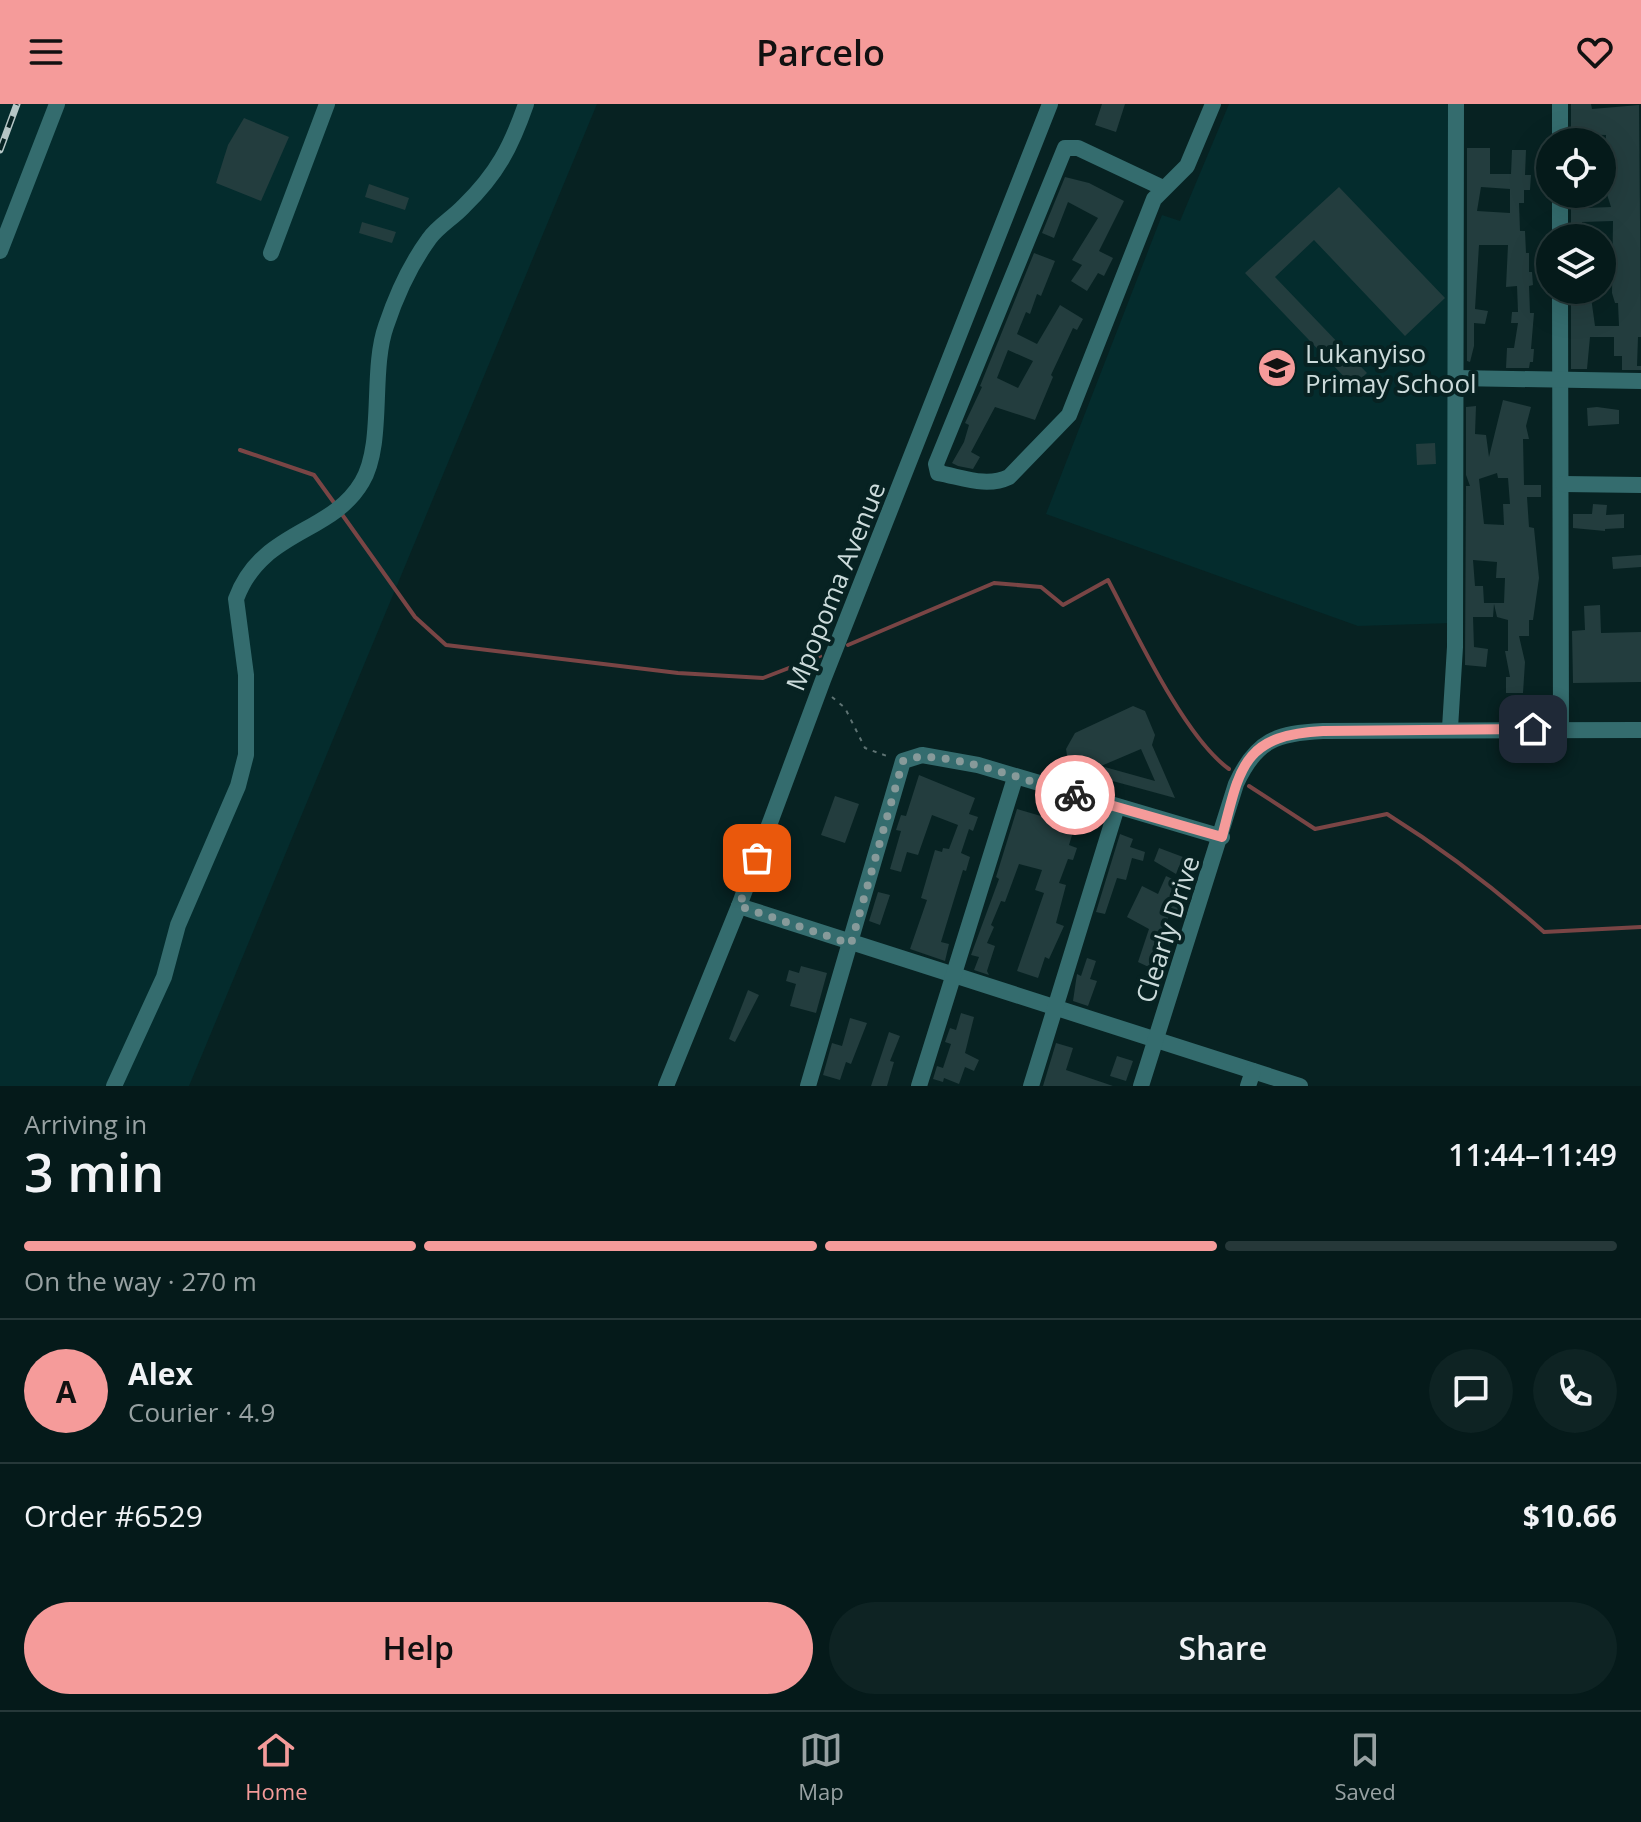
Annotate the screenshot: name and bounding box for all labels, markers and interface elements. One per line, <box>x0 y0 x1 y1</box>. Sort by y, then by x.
text: Parcelo <box>756 28 885 77</box>
icon: menu <box>24 30 68 74</box>
icon: heart <box>1573 30 1617 74</box>
map controls <box>1536 128 1616 304</box>
button: locate <box>1536 128 1616 208</box>
button: layers <box>1536 224 1616 304</box>
place label: Lukanyiso Primay School <box>1305 335 1477 401</box>
school or university icon: Lukanyiso Primay School <box>1256 347 1298 389</box>
street label: Mpopoma Avenue <box>777 476 893 696</box>
pin <box>1499 695 1567 763</box>
icon: home <box>1511 707 1555 751</box>
courier <box>1035 755 1115 835</box>
icon: bike <box>1053 773 1097 817</box>
pin <box>723 824 791 892</box>
icon: bag <box>735 836 779 880</box>
street label: Clearly Drive <box>1126 851 1208 1007</box>
text: Arriving in <box>24 1106 147 1142</box>
text: 11:44–11:49 <box>1448 1134 1617 1175</box>
text: 3 min <box>24 1136 164 1207</box>
text: On the way · 270 m <box>24 1263 257 1299</box>
button: chat <box>1429 1349 1513 1433</box>
button: phone <box>1533 1349 1617 1433</box>
text: Alex <box>128 1353 193 1394</box>
text: A <box>56 1371 76 1412</box>
text: Courier · 4.9 <box>128 1394 275 1430</box>
text: Order #6529 <box>24 1495 203 1536</box>
text: $10.66 <box>1523 1495 1617 1536</box>
button: Help <box>24 1602 813 1694</box>
button: Share <box>829 1602 1617 1694</box>
tab: Home <box>245 1728 308 1806</box>
tab: Map <box>798 1728 844 1806</box>
tab: Saved <box>1335 1728 1396 1806</box>

